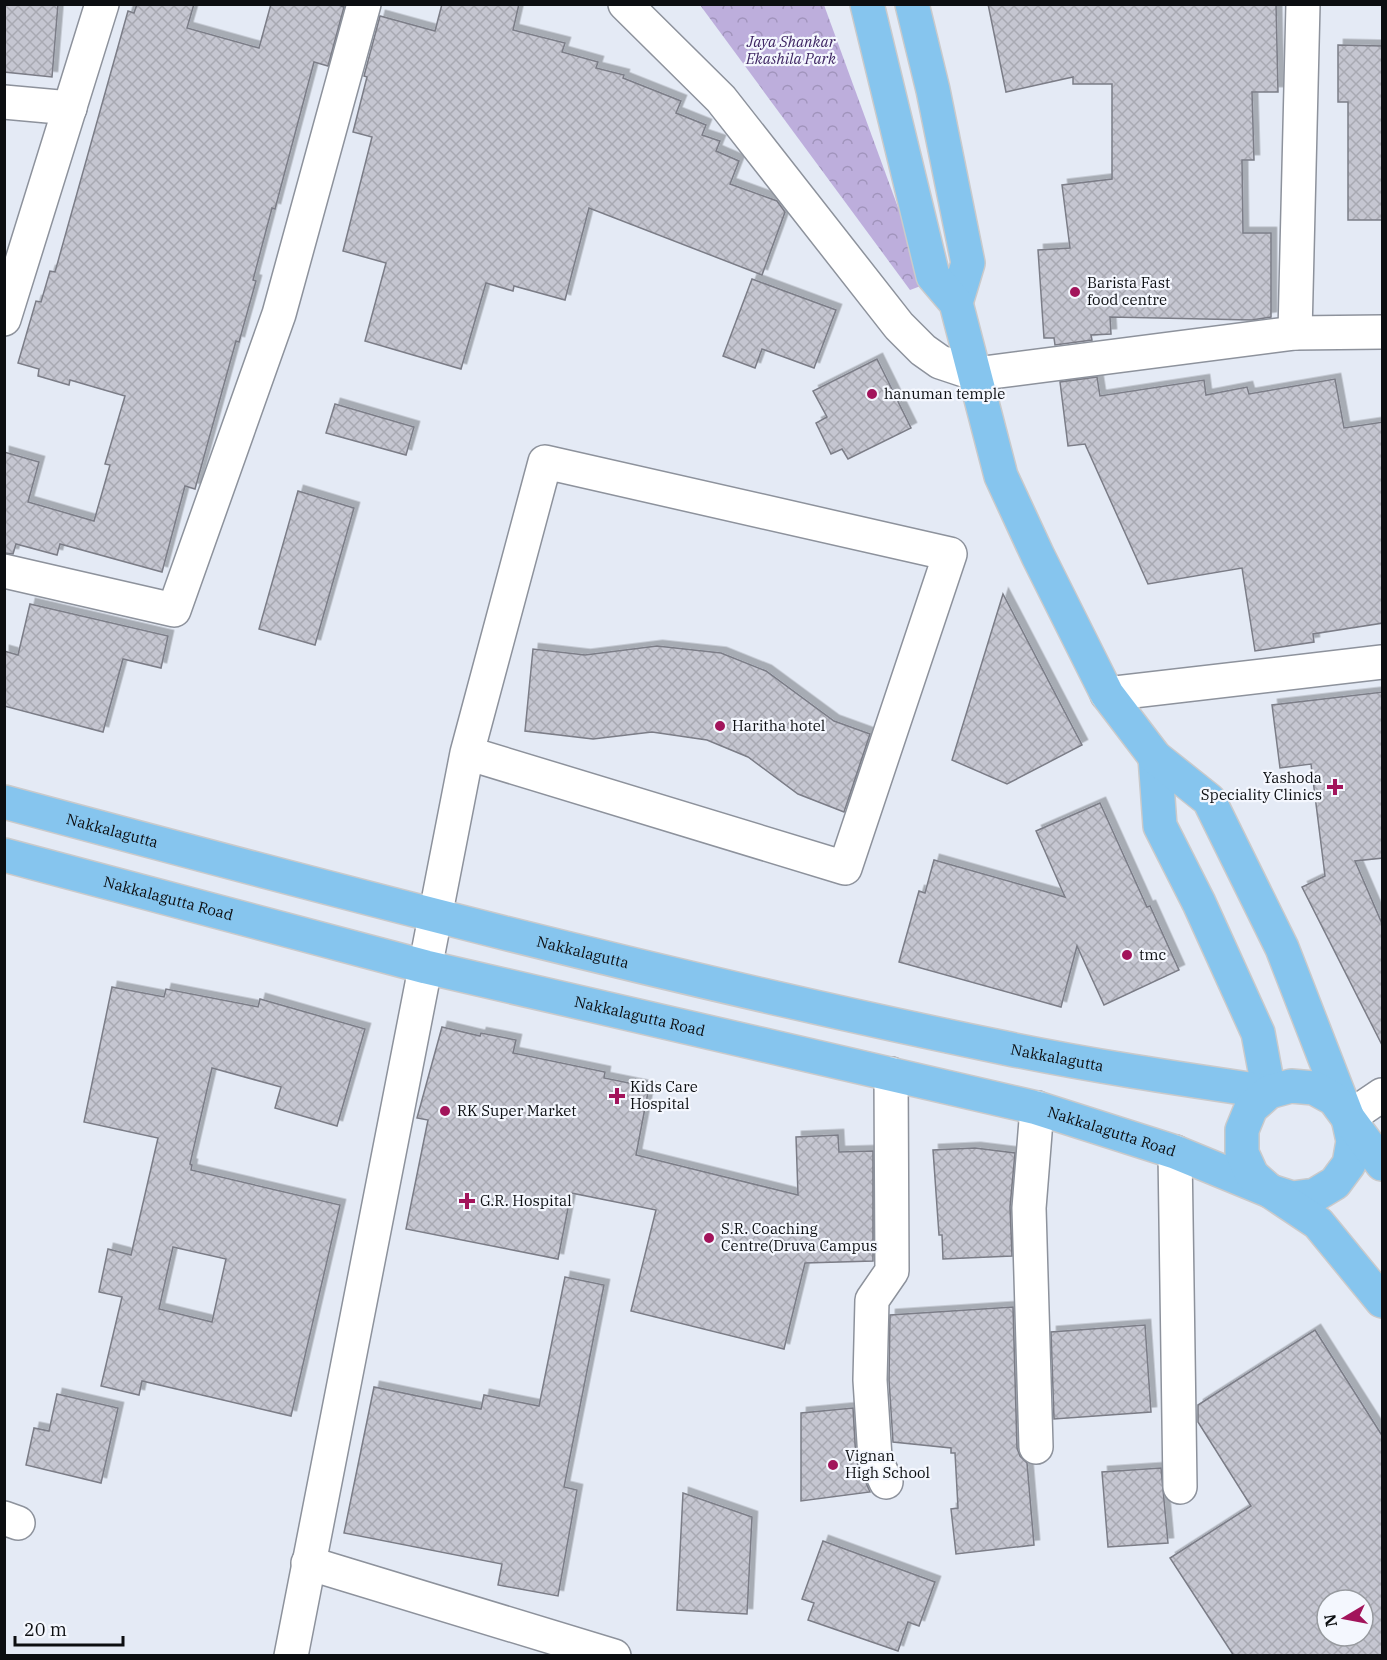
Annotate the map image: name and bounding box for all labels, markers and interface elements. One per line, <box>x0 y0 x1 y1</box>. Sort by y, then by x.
park label: Jaya Shankar Ekashila Park <box>745 32 836 68</box>
place label: Barista Fast food centre <box>1087 273 1170 309</box>
marker: Barista Fast food centre <box>1068 285 1082 299</box>
place label: hanuman temple <box>884 384 1005 403</box>
marker: hanuman temple <box>865 387 879 401</box>
place label: Haritha hotel <box>732 716 825 735</box>
marker: Haritha hotel <box>713 719 727 733</box>
place label: Yashoda Speciality Clinics <box>1201 768 1322 804</box>
marker: Yashoda Speciality Clinics <box>1326 778 1344 796</box>
street label: Nakkalagutta <box>64 809 160 852</box>
street label: Nakkalagutta Road <box>101 872 235 924</box>
street label: Nakkalagutta <box>535 931 631 972</box>
place label: tmc <box>1139 945 1167 964</box>
marker: tmc <box>1120 948 1134 962</box>
street label: Nakkalagutta Road <box>573 992 707 1040</box>
street label: Nakkalagutta <box>1009 1039 1105 1075</box>
place label: Kids Care Hospital <box>630 1077 698 1113</box>
marker: Kids Care Hospital <box>608 1087 626 1105</box>
place label: RK Super Market <box>457 1101 577 1120</box>
street label: Nakkalagutta Road <box>1045 1102 1178 1161</box>
marker: RK Super Market <box>438 1104 452 1118</box>
place label: G.R. Hospital <box>480 1191 572 1210</box>
marker: G.R. Hospital <box>458 1192 476 1210</box>
place label: S.R. Coaching Centre(Druva Campus <box>721 1219 877 1255</box>
marker: S.R. Coaching Centre(Druva Campus <box>702 1231 716 1245</box>
place label: Vignan High School <box>845 1446 930 1482</box>
marker: Vignan High School <box>826 1458 840 1472</box>
north arrow <box>1315 1588 1375 1648</box>
scale bar <box>15 1609 123 1647</box>
text: N <box>1319 1613 1341 1629</box>
text: 20 m <box>24 1618 67 1641</box>

